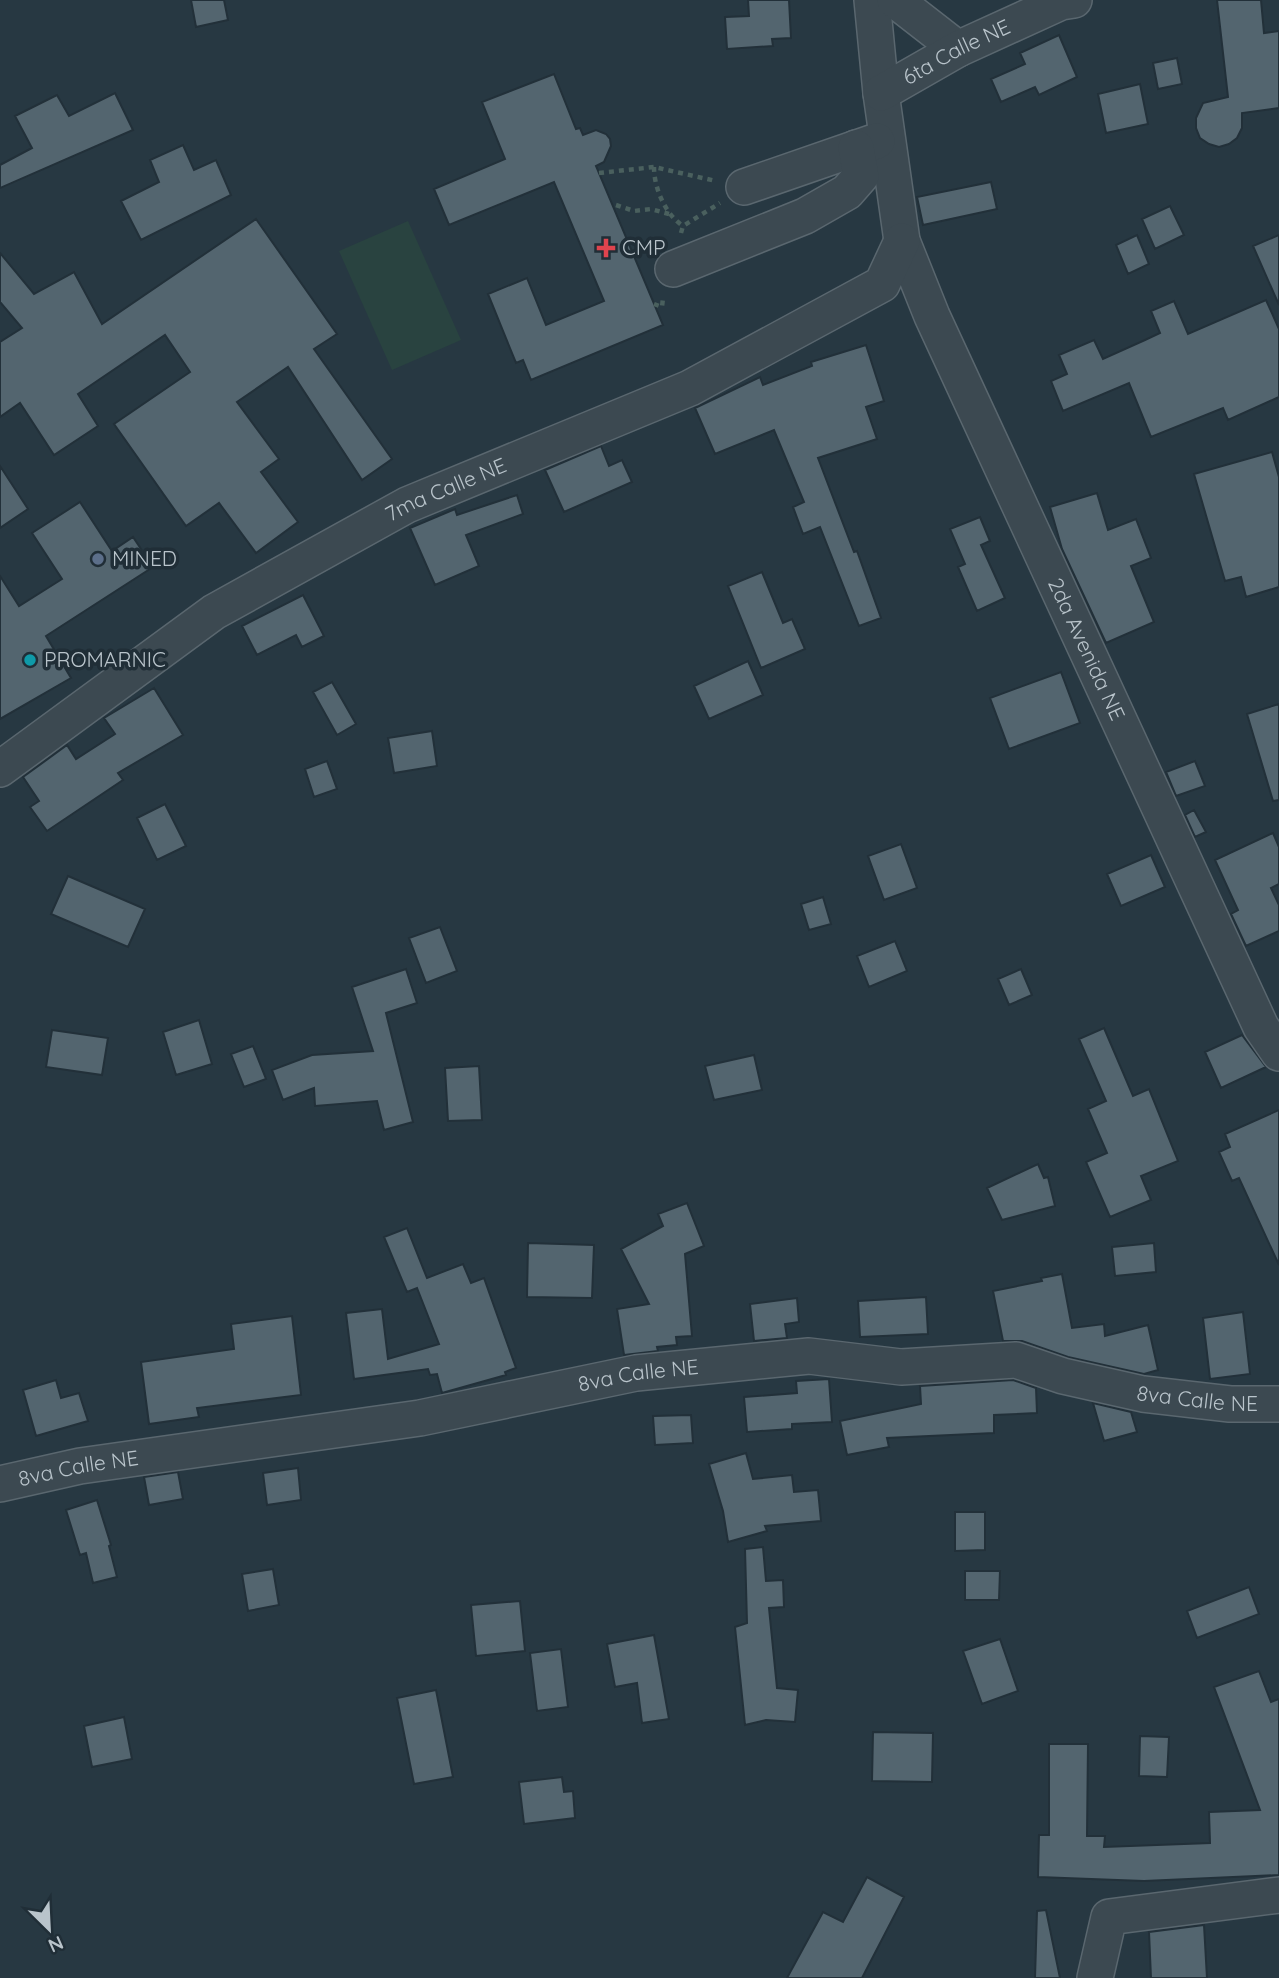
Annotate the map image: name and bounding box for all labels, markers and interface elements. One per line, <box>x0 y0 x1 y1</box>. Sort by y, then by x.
street label: 6ta Calle NE <box>898 13 1014 90</box>
place label: CMP <box>622 234 666 260</box>
marker: CMP <box>596 238 616 258</box>
street label: 7ma Calle NE <box>380 451 510 526</box>
place label: MINED <box>112 545 177 571</box>
marker: MINED <box>90 551 106 567</box>
street label: 2da Avenida NE <box>1043 574 1131 724</box>
place label: PROMARNIC <box>44 646 166 672</box>
marker: PROMARNIC <box>22 652 38 668</box>
street label: 8va Calle NE <box>576 1353 700 1397</box>
street label: 8va Calle NE <box>1134 1379 1258 1416</box>
street label: 8va Calle NE <box>16 1444 140 1491</box>
north arrow <box>14 1894 84 1964</box>
text: N <box>45 1931 67 1958</box>

